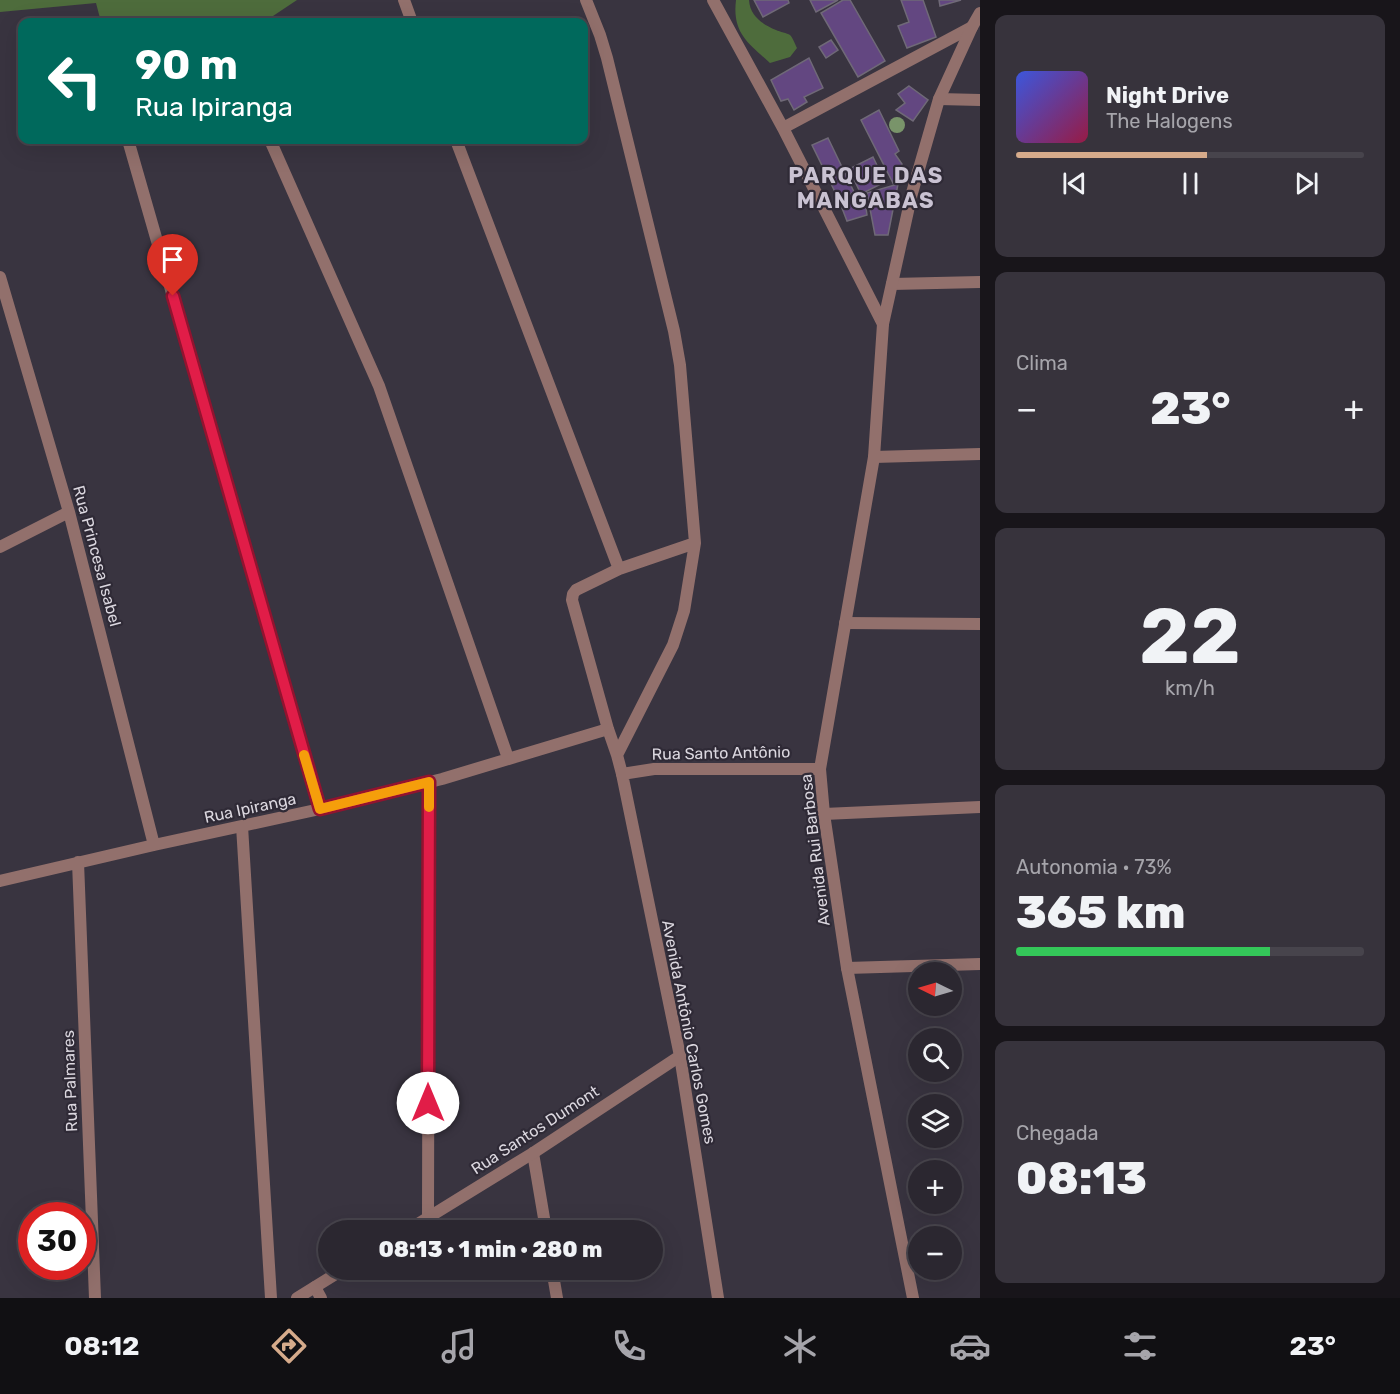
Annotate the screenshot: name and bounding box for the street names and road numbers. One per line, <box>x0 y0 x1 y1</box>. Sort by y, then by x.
street label: Rua Princesa Isabel <box>69 483 125 629</box>
street label: Rua Santo Antônio <box>652 742 790 764</box>
street label: Avenida Rui Barbosa <box>796 773 834 927</box>
street label: Rua Ipiranga <box>202 789 298 827</box>
street label: Avenida Antônio Carlos Gomes <box>658 918 720 1146</box>
street label: Rua Palmares <box>59 1030 81 1132</box>
street label: Rua Santos Dumont <box>467 1082 603 1178</box>

